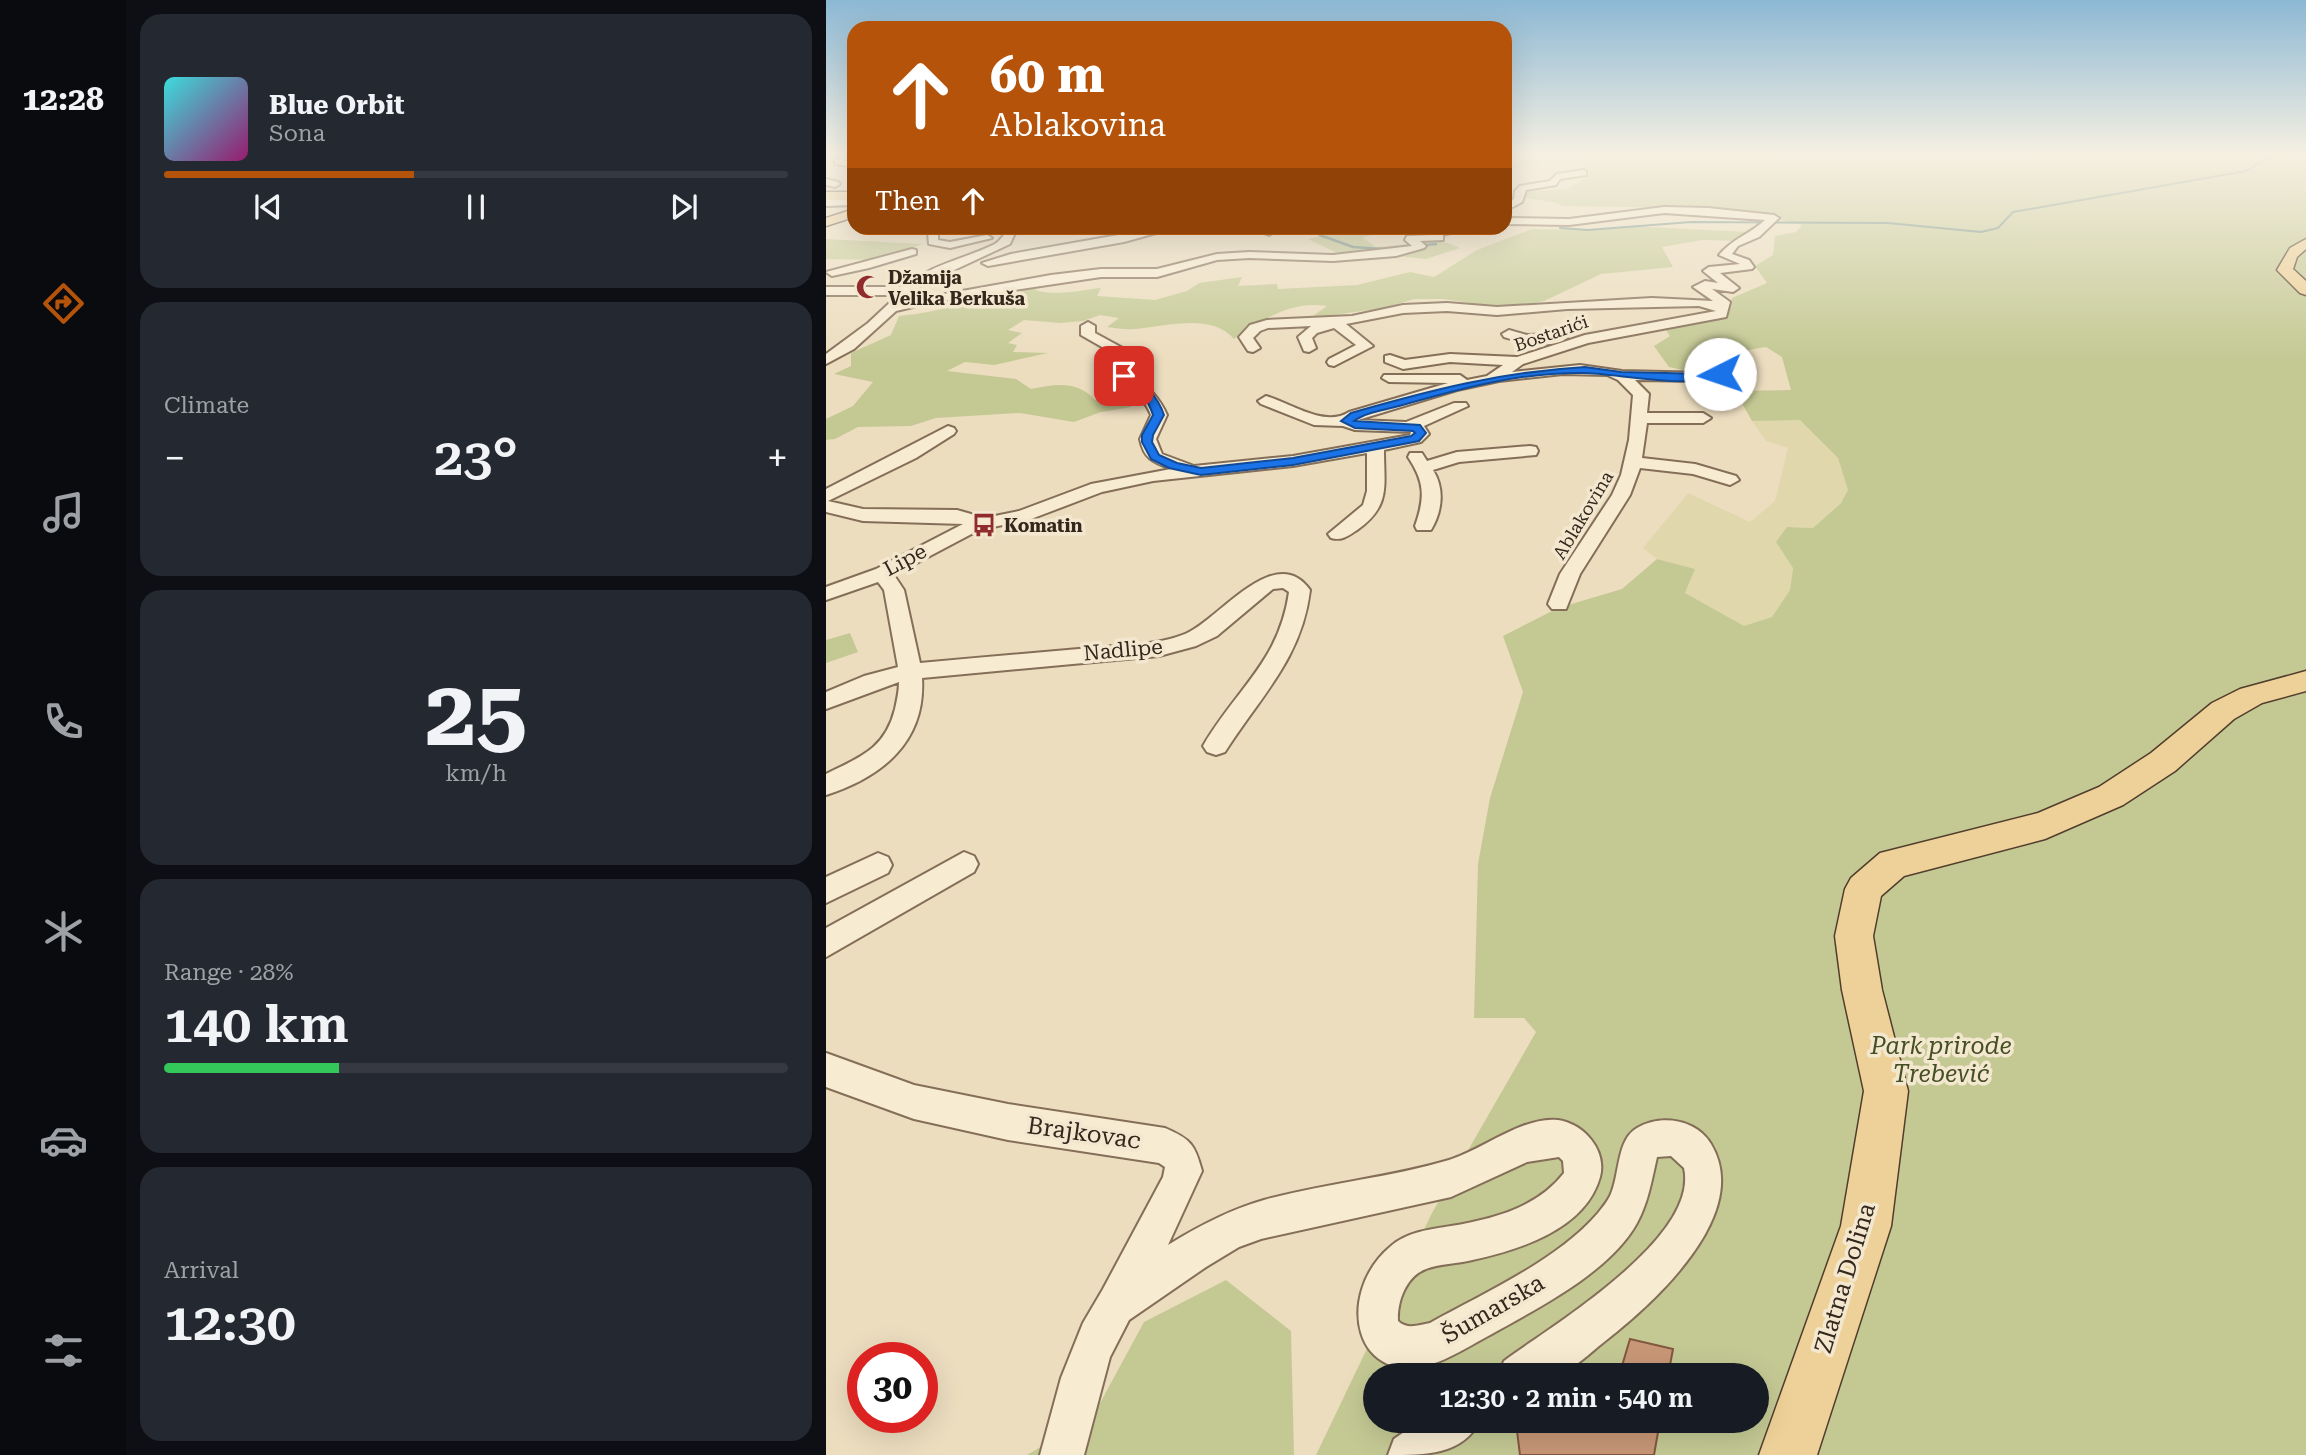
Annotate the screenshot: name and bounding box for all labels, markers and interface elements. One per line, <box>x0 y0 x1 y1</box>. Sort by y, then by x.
text: 60 m <box>990 47 1105 104</box>
icon: ahead <box>875 49 966 140</box>
text: 12:28 <box>22 80 104 118</box>
text: Blue Orbit <box>269 90 405 120</box>
text: Ablakovina <box>990 106 1166 144</box>
text: Sona <box>269 120 325 147</box>
icon: ahead <box>954 182 992 220</box>
text: Then <box>875 186 940 216</box>
icon: previous <box>249 188 287 226</box>
icon: pause <box>457 188 495 226</box>
icon: next <box>665 188 703 226</box>
place label: Džamija Velika Berkuša <box>888 267 1026 309</box>
mosque icon: Džamija Velika Berkuša <box>854 273 882 301</box>
icon: directions <box>39 279 88 328</box>
street label: Bostarići <box>1511 310 1591 355</box>
position arrow <box>1683 337 1757 411</box>
pin <box>1094 346 1154 406</box>
icon: arrive <box>1105 357 1143 395</box>
text: Climate <box>164 392 249 419</box>
text: 23° <box>434 427 518 488</box>
text: − <box>164 436 185 480</box>
text: + <box>767 436 788 480</box>
street label: Ablakovina <box>1549 467 1618 563</box>
icon: music <box>39 488 88 537</box>
bus stop icon: Komatin <box>970 511 998 539</box>
place label: Komatin <box>1004 515 1082 536</box>
street label: Lipe <box>880 539 930 581</box>
street label: Nadlipe <box>1082 635 1164 665</box>
text: 25 <box>425 661 527 767</box>
icon: phone <box>39 697 88 746</box>
text: km/h <box>445 760 507 787</box>
icon: climate <box>39 907 88 956</box>
text: Range · 28% <box>164 959 293 986</box>
text: 140 km <box>164 994 349 1055</box>
park label: Park prirode Trebević <box>1869 1032 2012 1088</box>
street label: Brajkovac <box>1026 1111 1142 1155</box>
icon: car <box>39 1116 88 1165</box>
street label: Zlatna Dolina <box>1809 1200 1881 1356</box>
text: Arrival <box>164 1257 239 1284</box>
street label: Šumarska <box>1436 1268 1549 1349</box>
text: 12:30 <box>164 1292 296 1353</box>
icon: filters <box>39 1326 88 1375</box>
speed limit sign: 30 <box>847 1342 938 1433</box>
text: 12:30 · 2 min · 540 m <box>1439 1383 1693 1413</box>

